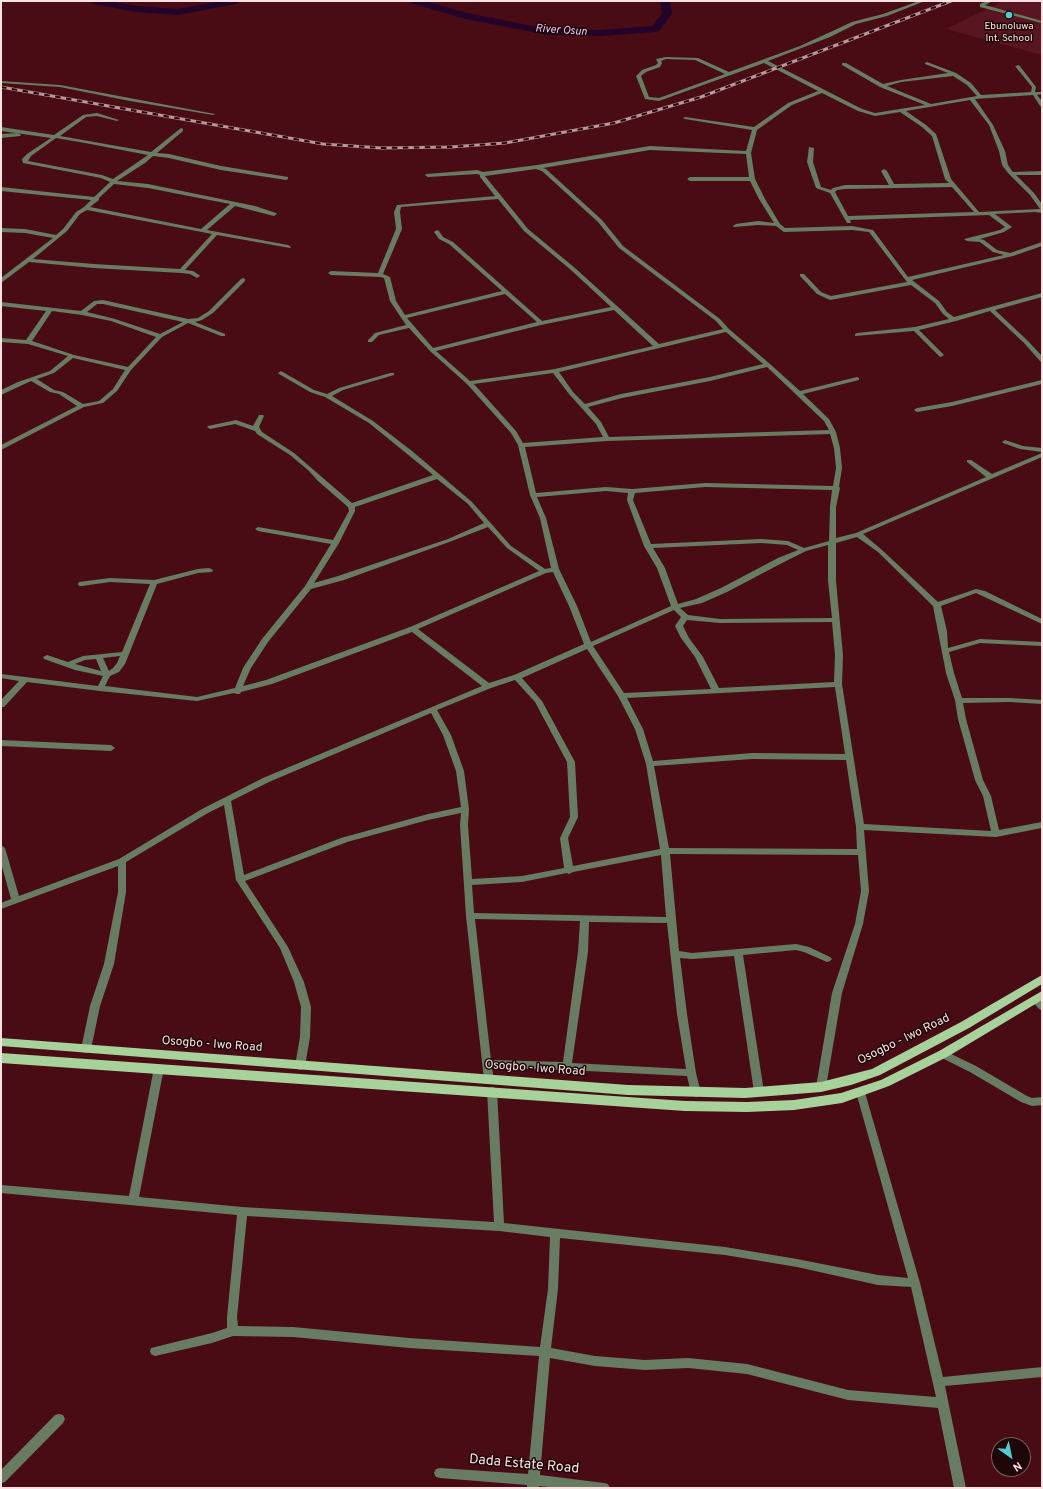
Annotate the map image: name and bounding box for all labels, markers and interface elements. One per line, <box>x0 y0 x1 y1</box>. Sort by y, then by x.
marker: Ebunoluwa Int. School <box>1004 10 1014 20</box>
place label: Ebunoluwa Int. School <box>984 21 1034 44</box>
water label: River Osun <box>535 23 587 39</box>
street label: Osogbo - Iwo Road <box>856 1011 952 1069</box>
street label: Osogbo - Iwo Road <box>161 1034 263 1056</box>
street label: Osogbo - Iwo Road <box>484 1058 586 1080</box>
north arrow <box>991 1437 1031 1477</box>
street label: Dada Estate Road <box>468 1452 580 1478</box>
text: N <box>1010 1458 1024 1474</box>

